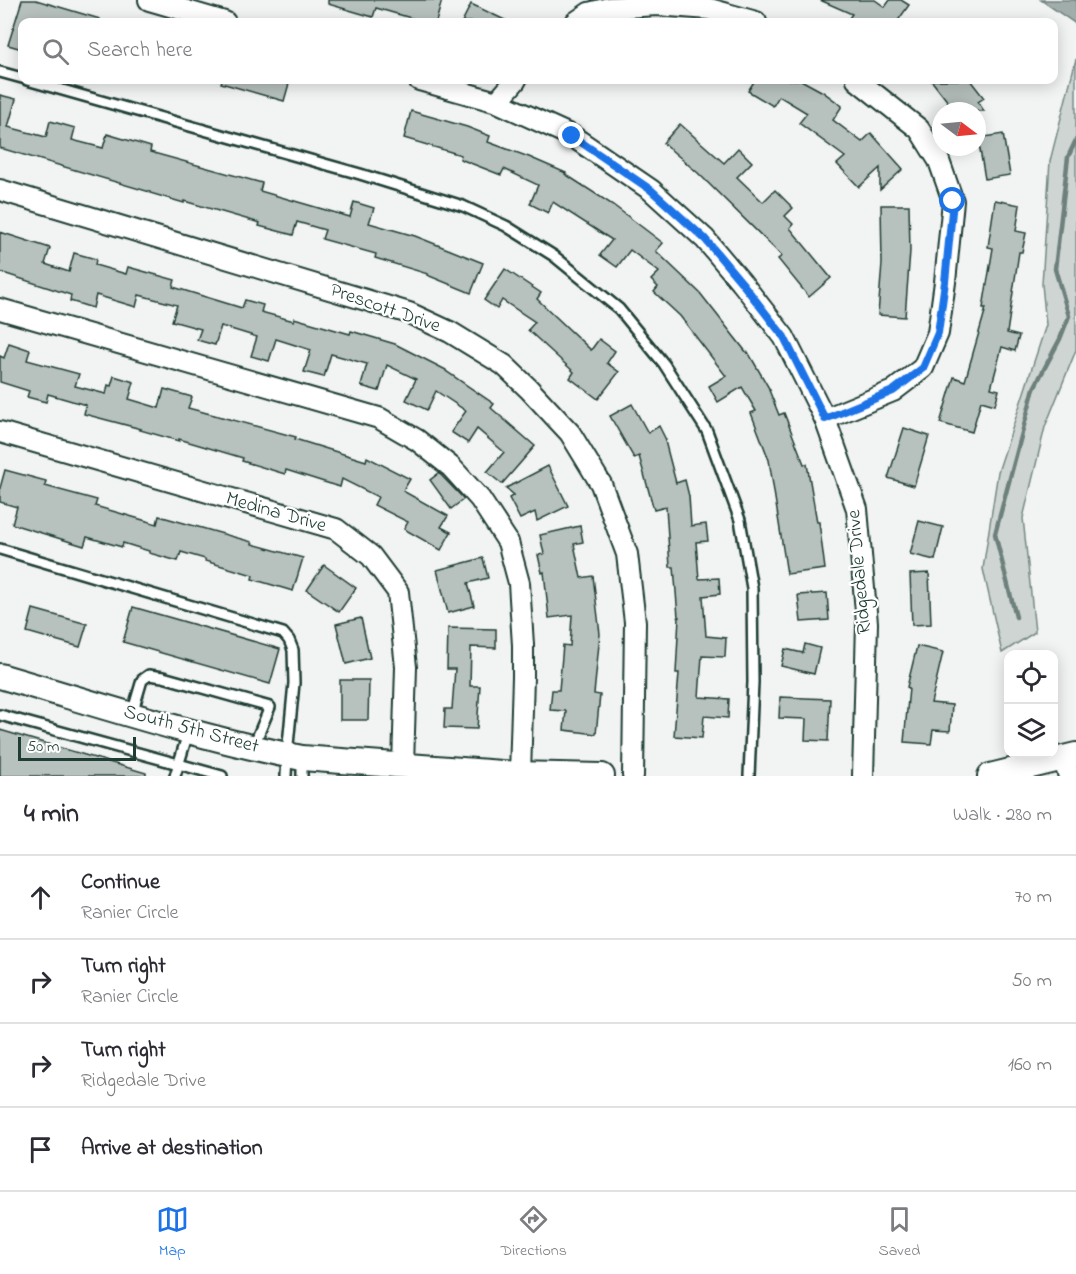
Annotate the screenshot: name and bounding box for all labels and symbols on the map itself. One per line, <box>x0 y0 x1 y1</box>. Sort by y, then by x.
north arrow <box>932 102 986 156</box>
route end <box>558 122 584 148</box>
route start <box>939 187 965 213</box>
street label: Prescott Drive <box>326 277 444 341</box>
street label: Medina Drive <box>222 485 330 541</box>
street label: Ridgedale Drive <box>840 508 881 636</box>
street label: South 5th Street <box>120 698 262 762</box>
scale bar <box>18 734 136 762</box>

